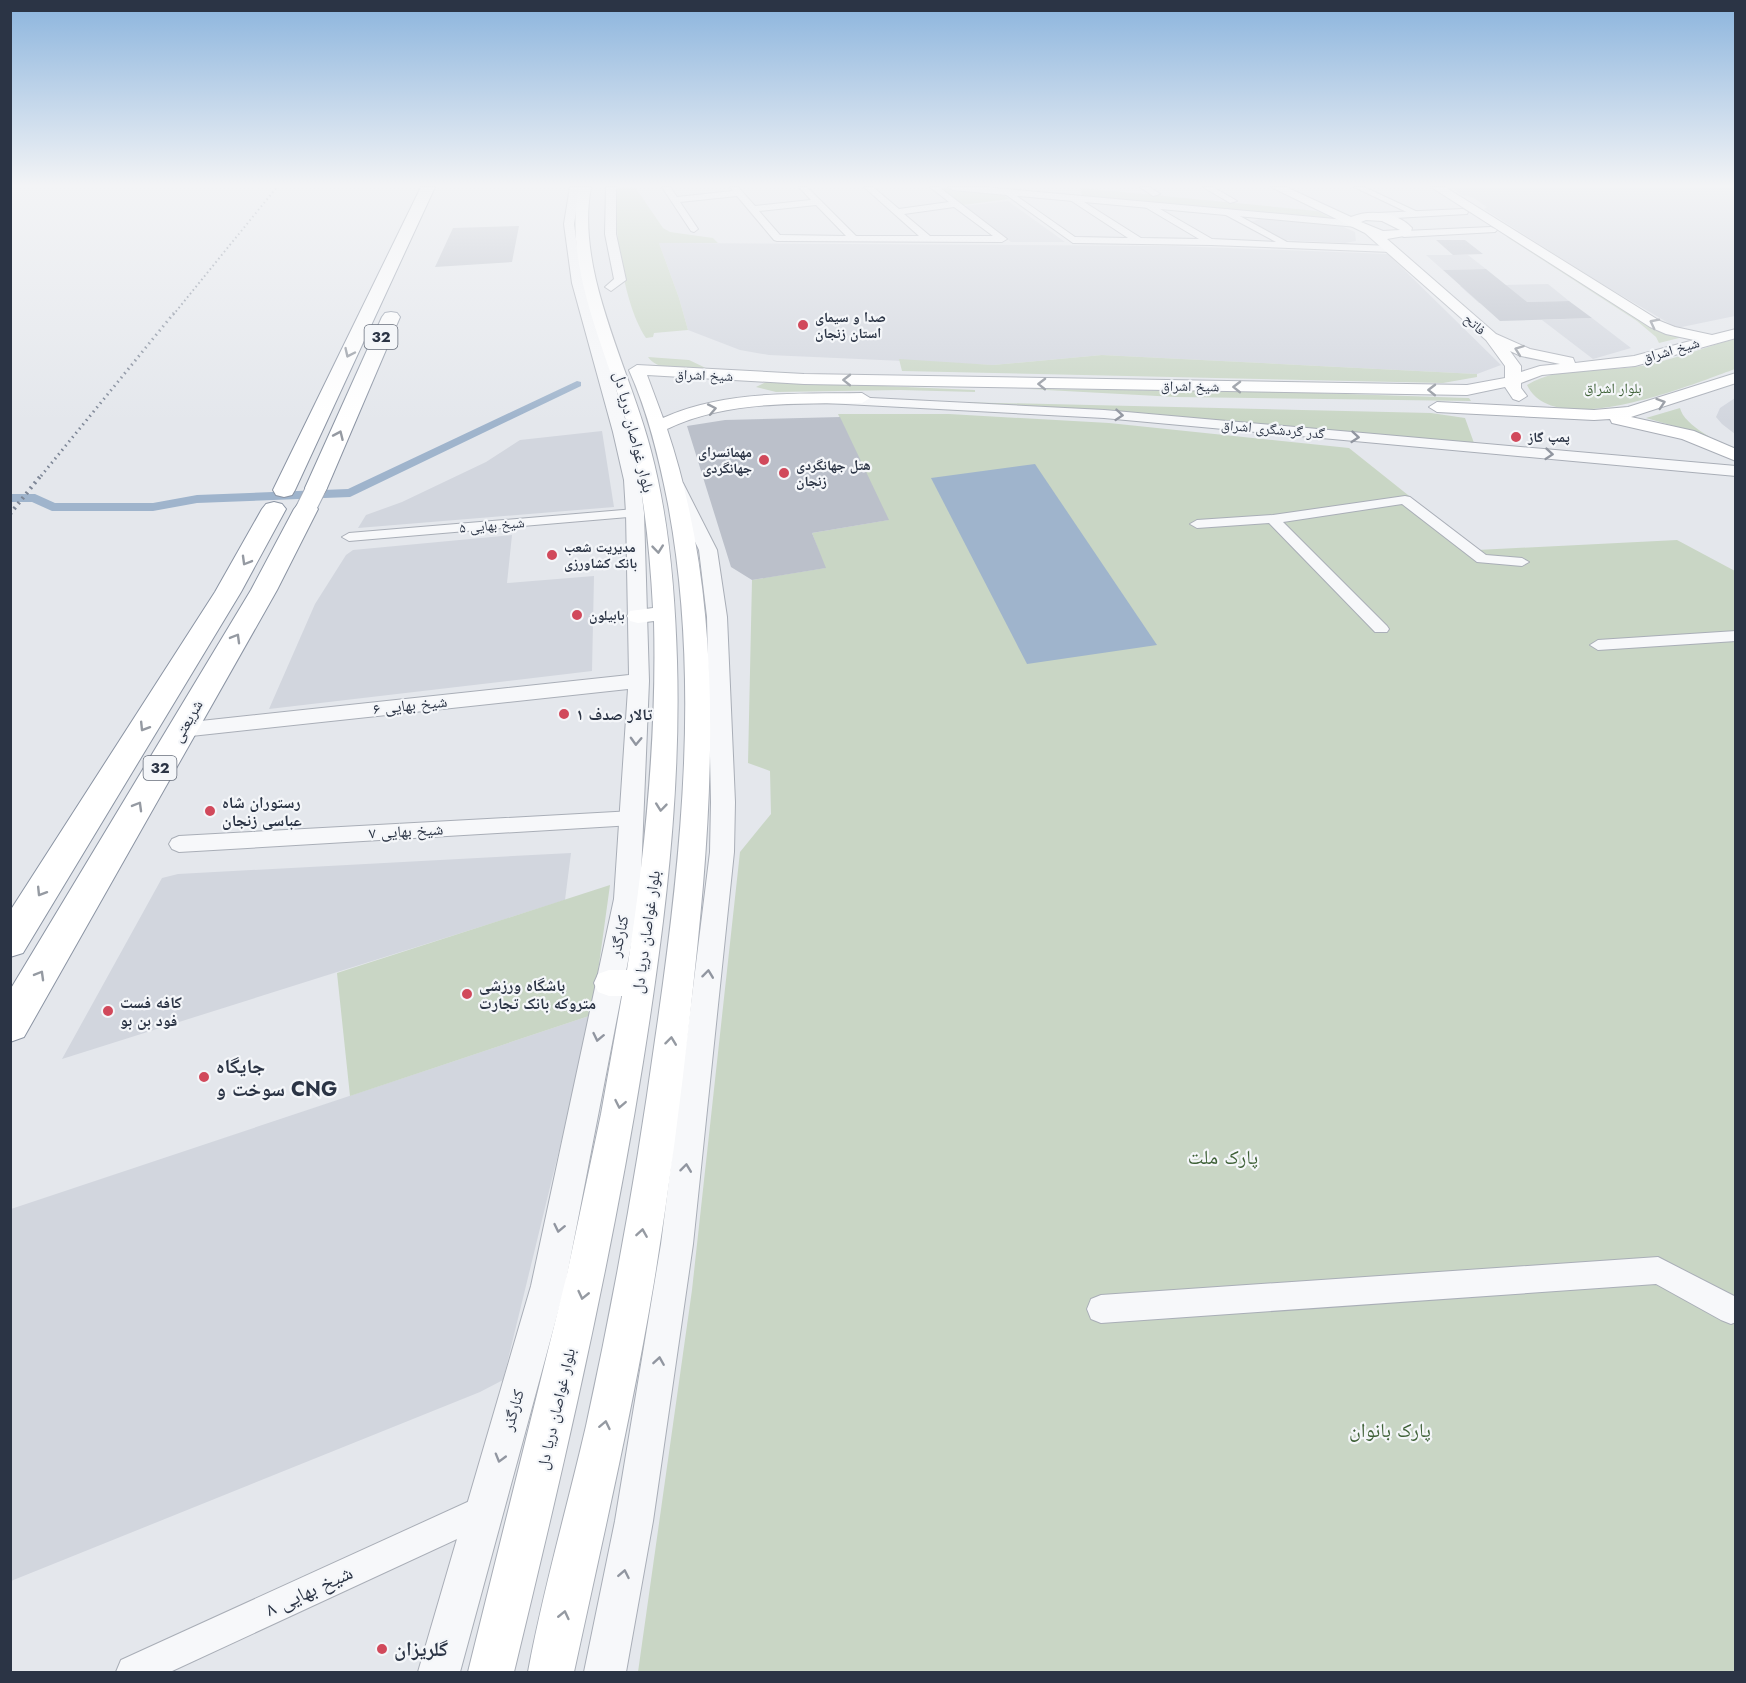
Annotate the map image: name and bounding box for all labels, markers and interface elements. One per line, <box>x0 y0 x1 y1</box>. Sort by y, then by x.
place label: صدا و سیمای استان زنجان <box>815 307 886 343</box>
street label: فاتح <box>1460 309 1491 339</box>
marker: صدا و سیمای استان زنجان <box>796 318 810 332</box>
one-way arrow <box>1649 319 1660 330</box>
road number: 32 <box>364 325 398 349</box>
street label: شیخ اشراق <box>1640 332 1702 368</box>
one-way arrow <box>1514 344 1525 357</box>
one-way arrow <box>345 347 357 358</box>
street label: شیخ اشراق <box>674 364 734 386</box>
street label: بلوار غواصان دریا دل <box>608 369 660 495</box>
one-way arrow <box>843 374 852 387</box>
street label: شیخ اشراق <box>1161 375 1219 397</box>
one-way arrow <box>1038 378 1047 391</box>
park label: بلوار اشراق <box>1584 378 1642 398</box>
one-way arrow <box>1233 381 1242 393</box>
one-way arrow <box>1428 383 1437 396</box>
one-way arrow <box>1655 398 1666 410</box>
one-way arrow <box>707 403 717 416</box>
one-way arrow <box>1114 408 1123 421</box>
street label: گدر گردشگری اشراق <box>1220 415 1326 444</box>
place label: پمپ گاز <box>1527 427 1570 447</box>
one-way arrow <box>332 430 344 441</box>
one-way arrow <box>1350 430 1359 443</box>
marker: پمپ گاز <box>1509 430 1523 444</box>
place label: مهمانسرای جهانگردی <box>698 442 752 478</box>
one-way arrow <box>1545 447 1554 460</box>
marker: مهمانسرای جهانگردی <box>757 453 771 467</box>
place label: هتل جهانگردی زنجان <box>796 455 871 491</box>
marker: هتل جهانگردی زنجان <box>777 466 791 480</box>
street label: شیخ بهایی ۵ <box>459 512 525 538</box>
place label: مدیریت شعب بانک کشاورزی <box>564 537 637 573</box>
one-way arrow <box>651 545 664 554</box>
marker: مدیریت شعب بانک کشاورزی <box>545 548 559 562</box>
one-way arrow <box>242 555 254 565</box>
place label: بابیلون <box>589 605 625 625</box>
marker: بابیلون <box>570 608 584 622</box>
one-way arrow <box>229 634 240 644</box>
street label: شیخ بهایی ۶ <box>372 690 448 720</box>
street label: شریعتی <box>166 695 208 747</box>
place label: تالار صدف ۱ <box>576 703 653 726</box>
marker: تالار صدف ۱ <box>557 707 571 721</box>
one-way arrow <box>140 721 152 731</box>
one-way arrow <box>629 736 642 745</box>
road number: 32 <box>144 756 176 780</box>
place label: رستوران شاه عباسی زنجان <box>222 791 302 832</box>
one-way arrow <box>131 802 142 812</box>
one-way arrow <box>655 802 668 811</box>
marker: رستوران شاه عباسی زنجان <box>203 804 217 818</box>
street label: شیخ بهایی ۷ <box>368 818 444 844</box>
street label: بلوار غواصان دریا دل <box>626 869 666 995</box>
one-way arrow <box>37 886 49 896</box>
street label: کنارگذر <box>603 913 635 960</box>
one-way arrow <box>701 969 714 978</box>
one-way arrow <box>33 971 44 981</box>
place label: باشگاه ورزشی متروکه بانک تجارت <box>479 974 596 1015</box>
marker: باشگاه ورزشی متروکه بانک تجارت <box>460 987 474 1001</box>
place label: کافه فست فود بن بو <box>120 991 182 1032</box>
marker: کافه فست فود بن بو <box>101 1004 115 1018</box>
one-way arrow <box>592 1032 605 1042</box>
one-way arrow <box>664 1036 677 1045</box>
place label: جایگاه سوخت و CNG <box>216 1052 337 1104</box>
marker: جایگاه سوخت و CNG <box>197 1070 211 1084</box>
one-way arrow <box>614 1099 627 1109</box>
park label: پارک ملت <box>1188 1143 1258 1172</box>
one-way arrow <box>679 1163 691 1172</box>
one-way arrow <box>554 1223 567 1233</box>
one-way arrow <box>636 1229 648 1238</box>
one-way arrow <box>577 1290 590 1300</box>
street label: بلوار غواصان دریا دل <box>531 1346 581 1472</box>
one-way arrow <box>652 1356 664 1365</box>
street label: کنارگذر <box>496 1386 530 1434</box>
park label: پارک بانوان <box>1349 1416 1431 1445</box>
one-way arrow <box>598 1420 611 1430</box>
one-way arrow <box>495 1452 507 1463</box>
street label: شیخ بهایی ۸ <box>261 1558 357 1624</box>
one-way arrow <box>617 1569 630 1579</box>
one-way arrow <box>557 1611 570 1621</box>
place label: گلریزان <box>394 1635 448 1664</box>
marker: گلریزان <box>375 1642 389 1656</box>

